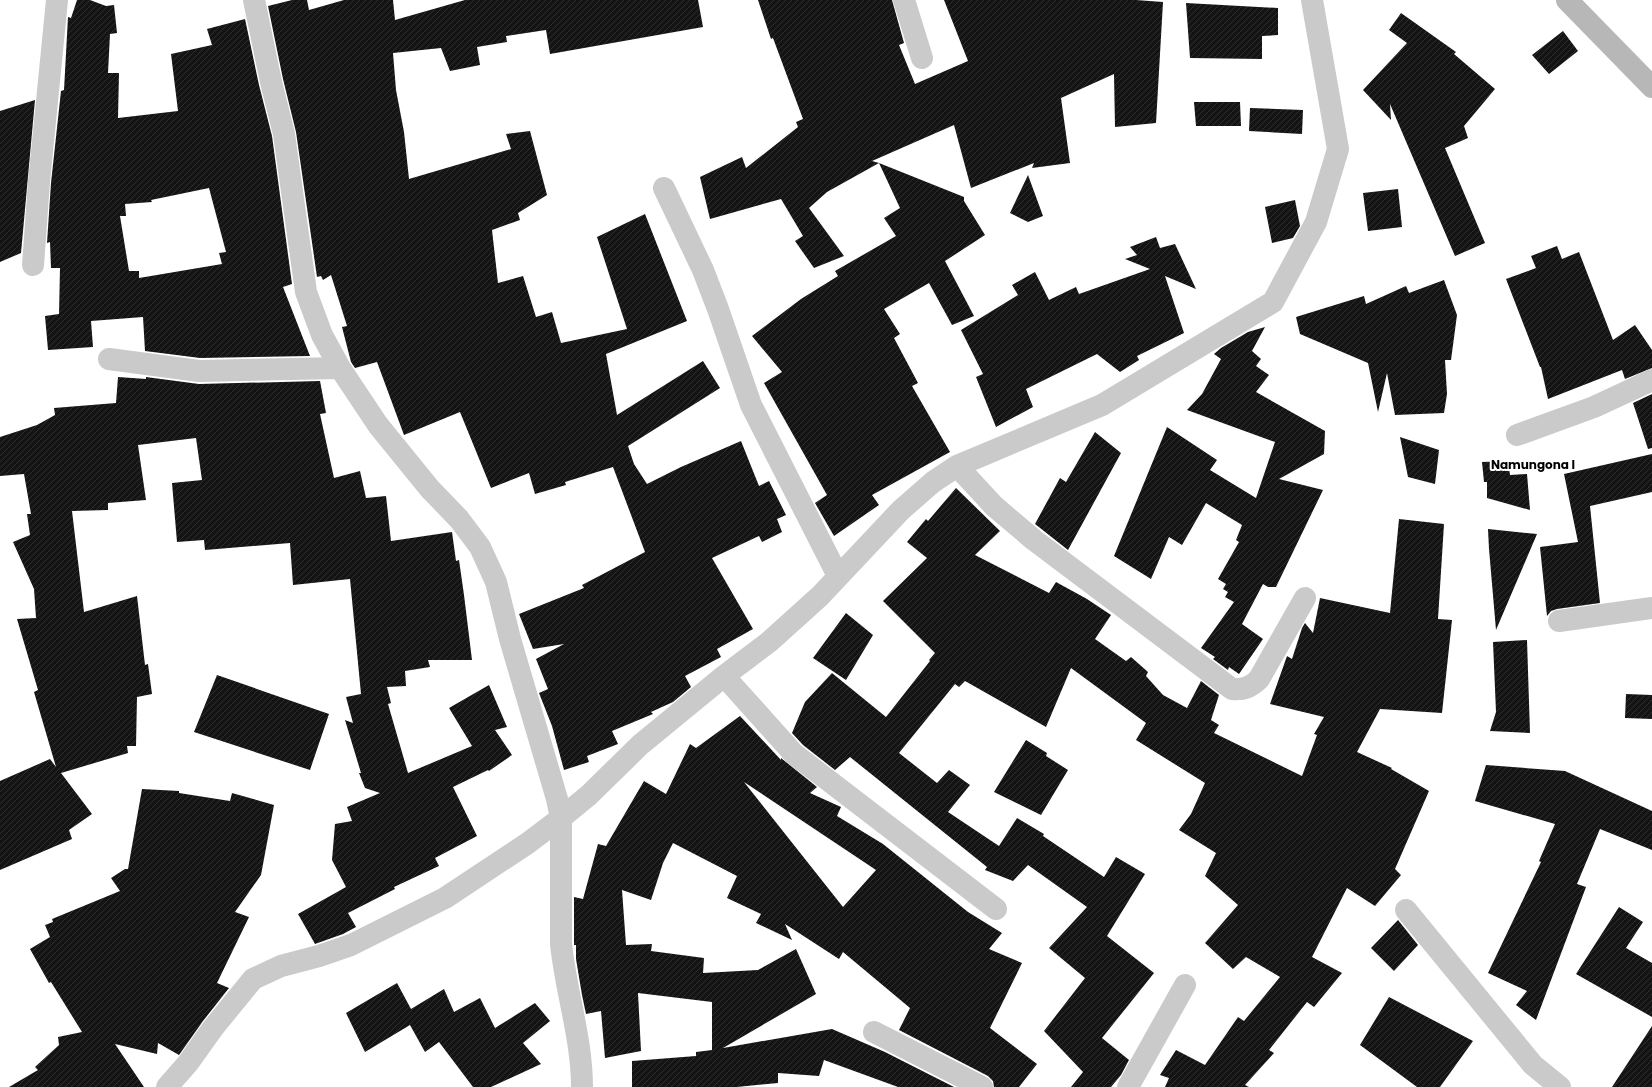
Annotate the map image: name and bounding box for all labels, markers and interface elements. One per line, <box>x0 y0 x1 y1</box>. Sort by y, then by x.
district label: Namungona I <box>1491 456 1575 473</box>

